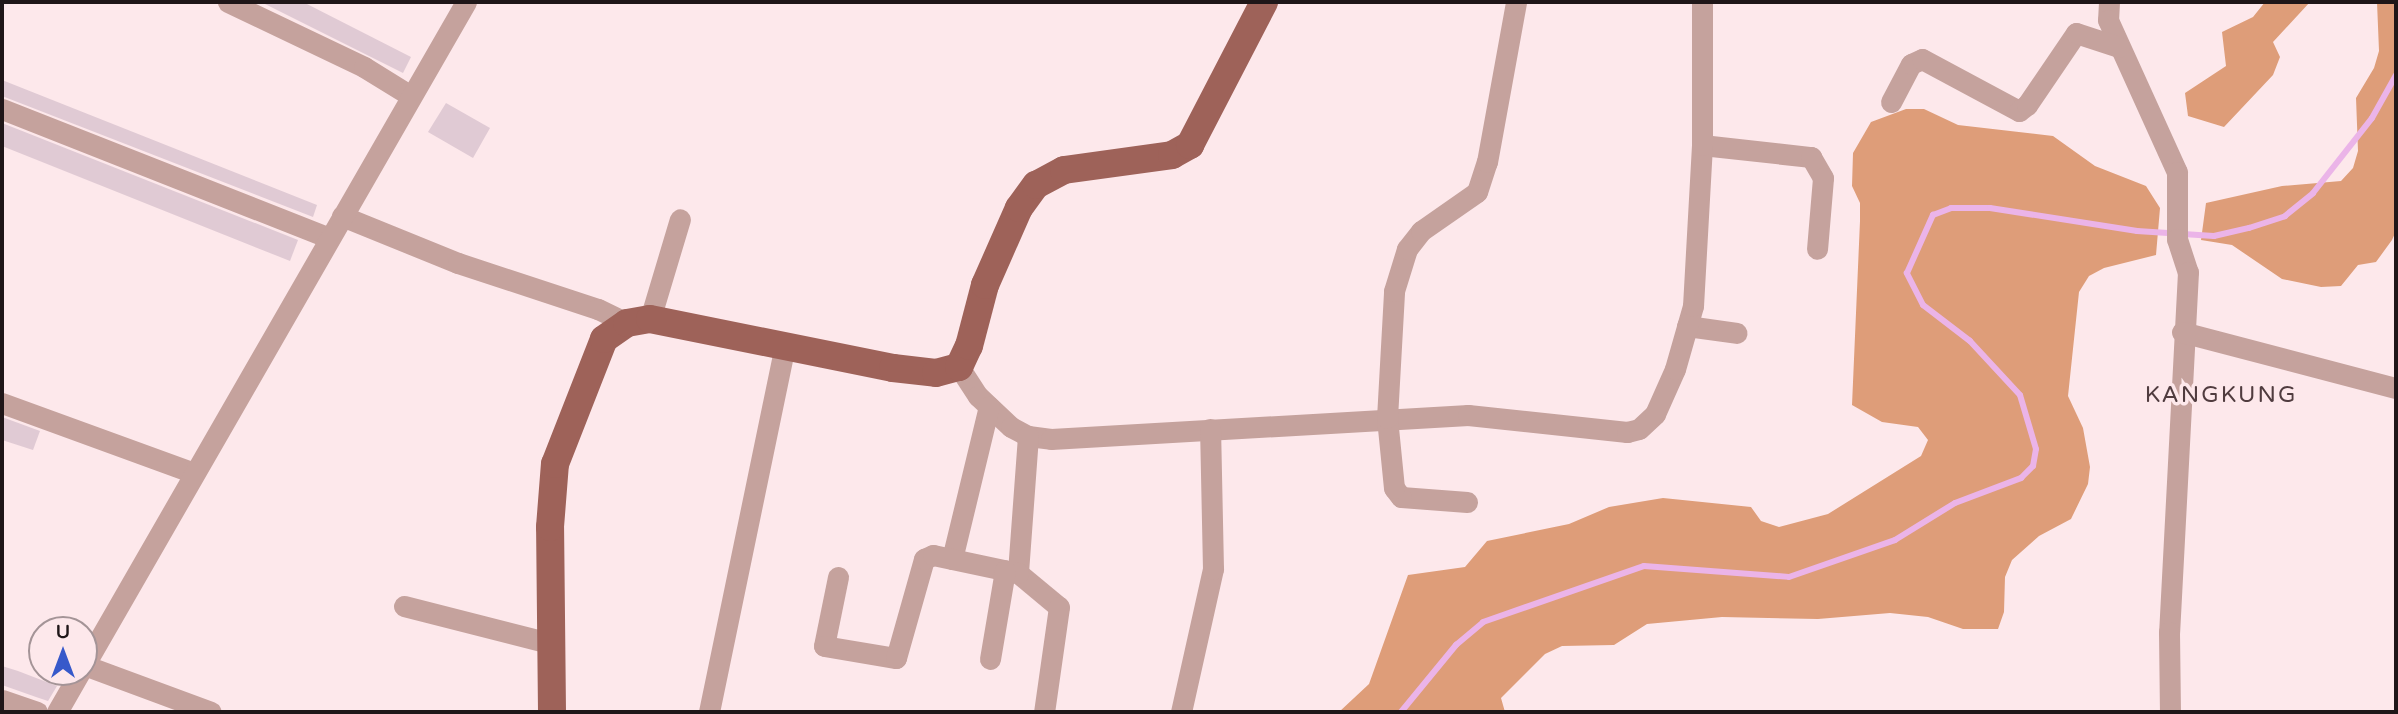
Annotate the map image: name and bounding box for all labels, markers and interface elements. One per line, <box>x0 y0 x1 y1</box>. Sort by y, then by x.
district label: KANGKUNG <box>2146 381 2296 409</box>
north arrow <box>28 616 98 686</box>
text: U <box>56 621 70 643</box>

